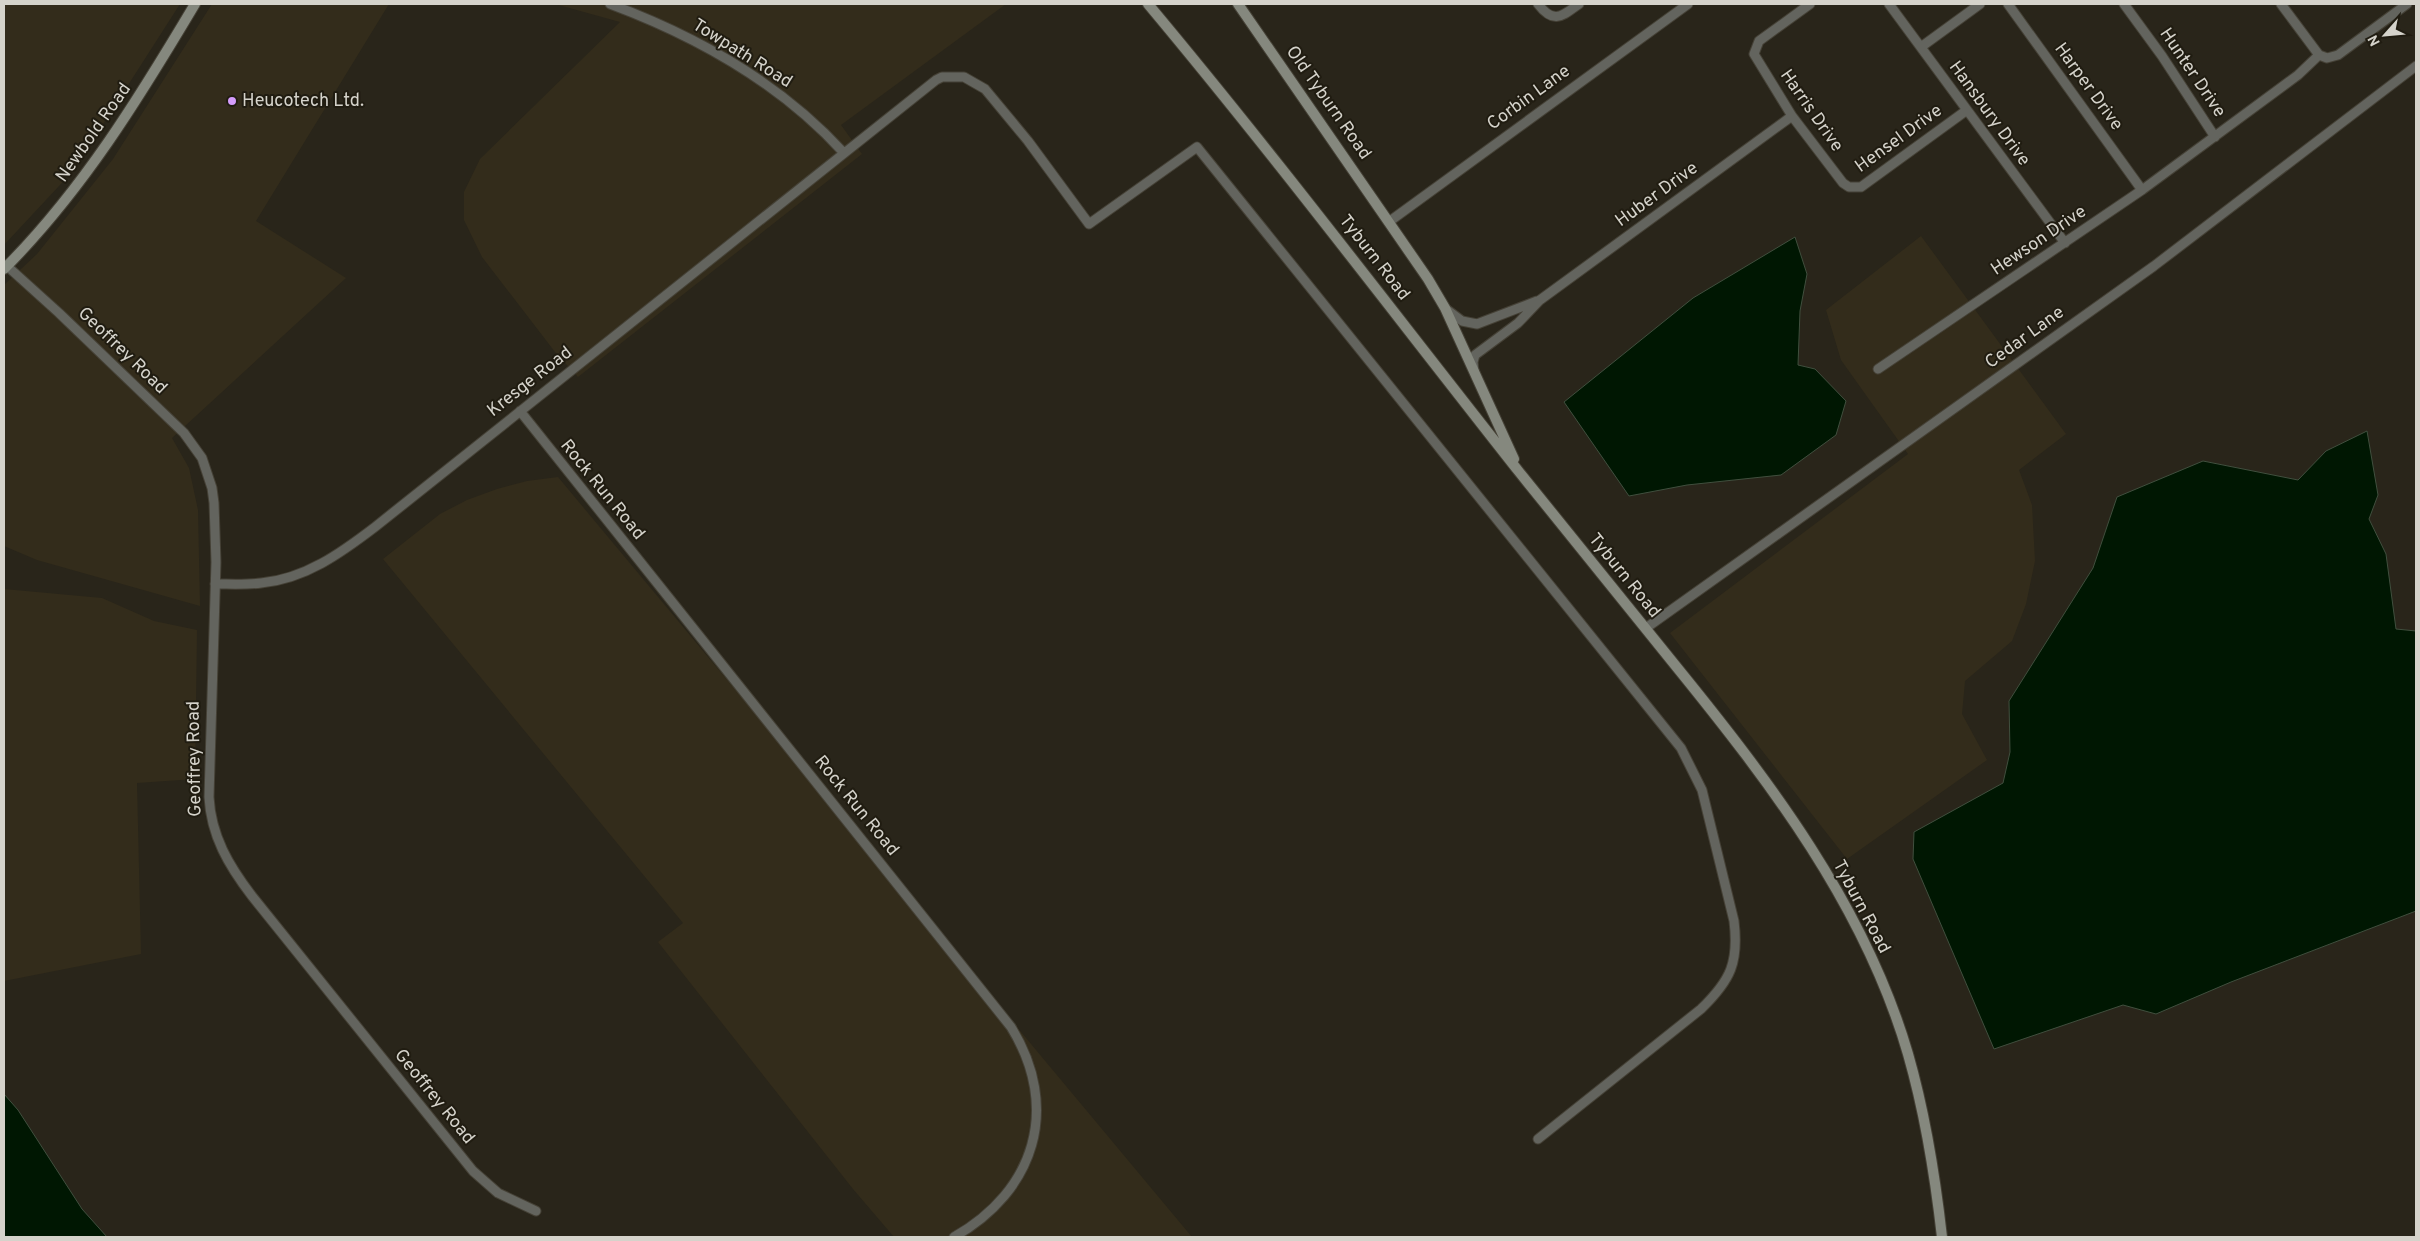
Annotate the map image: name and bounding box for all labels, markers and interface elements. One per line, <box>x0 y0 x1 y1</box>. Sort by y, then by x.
north arrow <box>2360 10 2410 60</box>
street label: Towpath Road <box>688 14 796 94</box>
street label: Hunter Drive <box>2154 24 2230 122</box>
text: N <box>2365 32 2385 49</box>
street label: Harper Drive <box>2048 39 2128 135</box>
street label: Old Tyburn Road <box>1280 41 1376 165</box>
street label: Hansbury Drive <box>1943 57 2035 171</box>
street label: Corbin Lane <box>1483 60 1575 136</box>
street label: Harris Drive <box>1774 65 1848 157</box>
street label: Newbold Road <box>51 79 137 187</box>
place label: Heucotech Ltd. <box>242 90 364 113</box>
marker: Heucotech Ltd. <box>226 95 238 107</box>
street label: Hensel Drive <box>1851 100 1947 178</box>
street label: Huber Drive <box>1611 157 1703 233</box>
street label: Hewson Drive <box>1987 201 2091 281</box>
street label: Tyburn Road <box>1333 210 1415 306</box>
street label: Cedar Lane <box>1981 301 2069 375</box>
street label: Geoffrey Road <box>72 302 172 400</box>
street label: Kresge Road <box>483 342 577 422</box>
street label: Rock Run Road <box>554 435 650 545</box>
street label: Tyburn Road <box>1583 529 1665 623</box>
street label: Geoffrey Road <box>182 701 208 817</box>
street label: Rock Run Road <box>808 751 904 861</box>
street label: Tyburn Road <box>1827 856 1895 958</box>
street label: Geoffrey Road <box>389 1045 479 1149</box>

